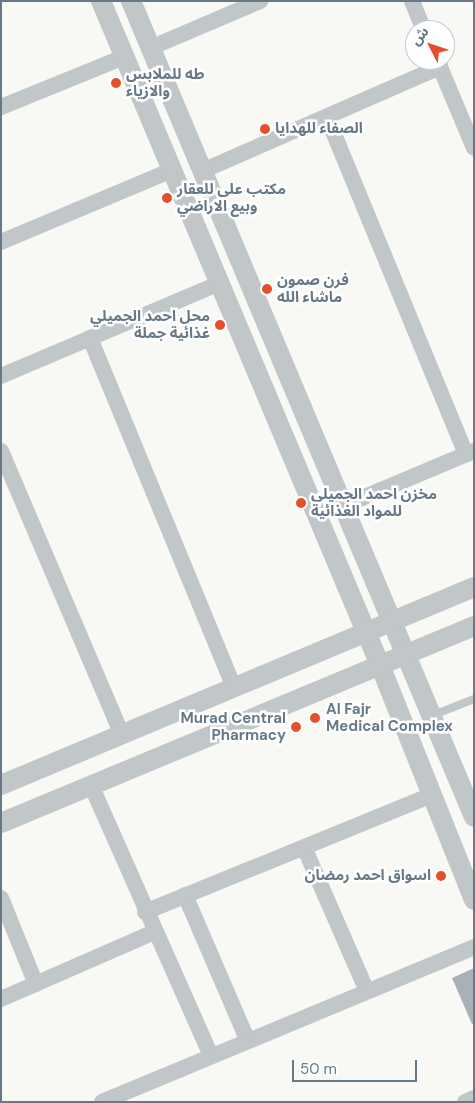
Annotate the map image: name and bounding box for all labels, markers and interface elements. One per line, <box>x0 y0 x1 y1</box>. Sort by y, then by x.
north arrow <box>405 20 455 70</box>
text: ش <box>406 23 433 49</box>
place label: طه للملابس والازياء <box>126 65 204 100</box>
marker: طه للملابس والازياء <box>110 77 122 89</box>
place label: الصفاء للهدايا <box>275 120 363 138</box>
marker: الصفاء للهدايا <box>259 123 271 135</box>
place label: مكتب علي للعقار وبيع الاراضي <box>177 180 286 215</box>
marker: مكتب علي للعقار وبيع الاراضي <box>161 192 173 204</box>
place label: فرن صمون ماشاء الله <box>277 271 349 306</box>
marker: فرن صمون ماشاء الله <box>261 283 273 295</box>
place label: محل احمد الجميلي غذائية جملة <box>90 307 210 342</box>
marker: محل احمد الجميلي غذائية جملة <box>214 319 226 331</box>
place label: مخزن احمد الجميلي للمواد الغذائية <box>311 485 437 520</box>
marker: مخزن احمد الجميلي للمواد الغذائية <box>295 497 307 509</box>
place label: Al Fajr Medical Complex <box>326 700 453 735</box>
place label: Murad Central Pharmacy <box>180 709 286 744</box>
marker: Al Fajr Medical Complex <box>308 711 322 725</box>
marker: Murad Central Pharmacy <box>290 721 302 733</box>
place label: اسواق احمد رمضان <box>305 867 431 885</box>
marker: اسواق احمد رمضان <box>435 870 447 882</box>
scale bar <box>295 1050 420 1082</box>
text: 50 m <box>300 1059 337 1079</box>

